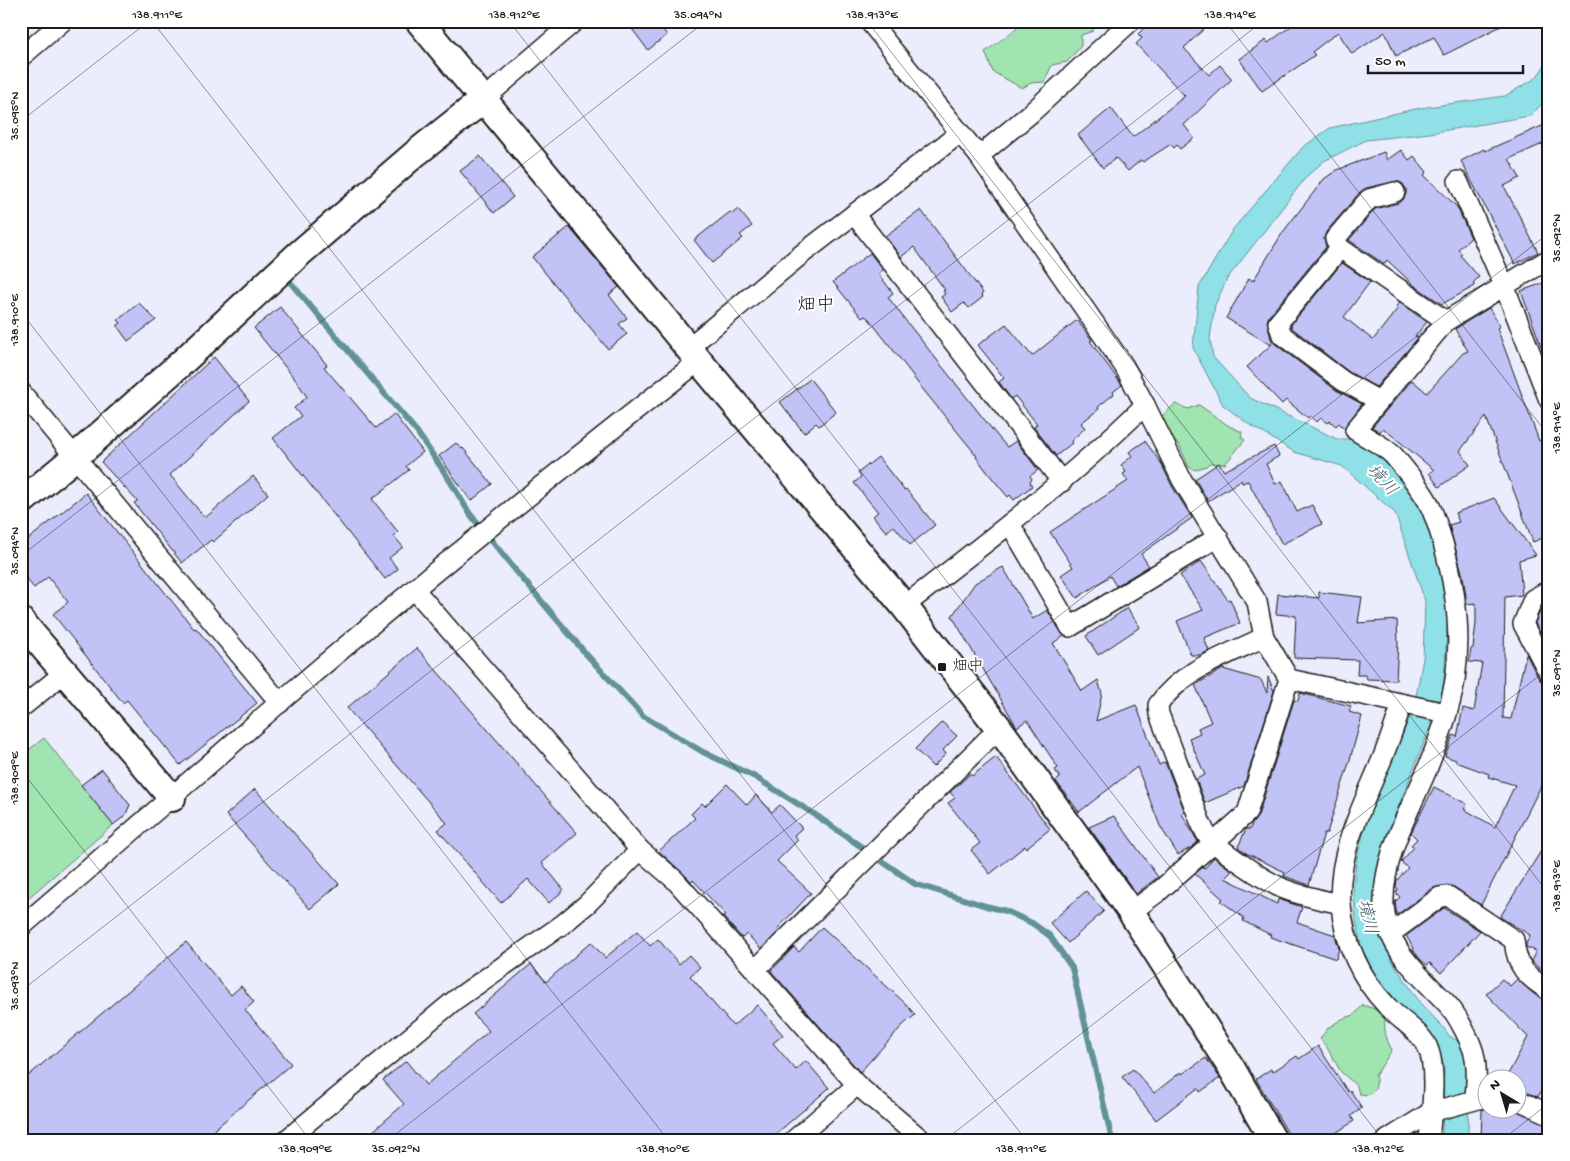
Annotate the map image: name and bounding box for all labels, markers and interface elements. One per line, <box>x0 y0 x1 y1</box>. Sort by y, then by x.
text: 138.911°E <box>131 9 183 23</box>
text: 138.912°E <box>487 9 540 23</box>
text: 35.094°N <box>673 9 722 23</box>
text: 138.913°E <box>845 9 898 23</box>
text: 138.914°E <box>1204 9 1256 23</box>
scale bar <box>1368 42 1522 74</box>
text: 50 m <box>1375 53 1406 71</box>
text: 35.095°N <box>9 91 23 141</box>
text: 35.092°N <box>1551 214 1565 263</box>
text: 138.910°E <box>9 293 23 347</box>
district label: 畑中 <box>797 294 835 318</box>
text: 138.914°E <box>1551 402 1565 454</box>
water label: 境川 <box>1361 460 1402 501</box>
text: 35.094°N <box>9 527 23 576</box>
text: 35.091°N <box>1551 649 1565 698</box>
place label: 畑中 <box>952 657 984 677</box>
marker: 畑中 <box>936 661 948 673</box>
text: 138.909°E <box>9 751 23 806</box>
text: 138.913°E <box>1551 860 1565 913</box>
water label: 境川 <box>1352 897 1381 937</box>
text: 35.093°N <box>9 962 23 1011</box>
north arrow <box>1478 1068 1528 1118</box>
text: N <box>1487 1076 1504 1095</box>
text: 138.909°E <box>277 1143 332 1157</box>
text: 35.092°N <box>371 1143 420 1157</box>
text: 138.910°E <box>636 1143 690 1157</box>
text: 138.911°E <box>995 1143 1047 1157</box>
text: 138.912°E <box>1351 1143 1404 1157</box>

